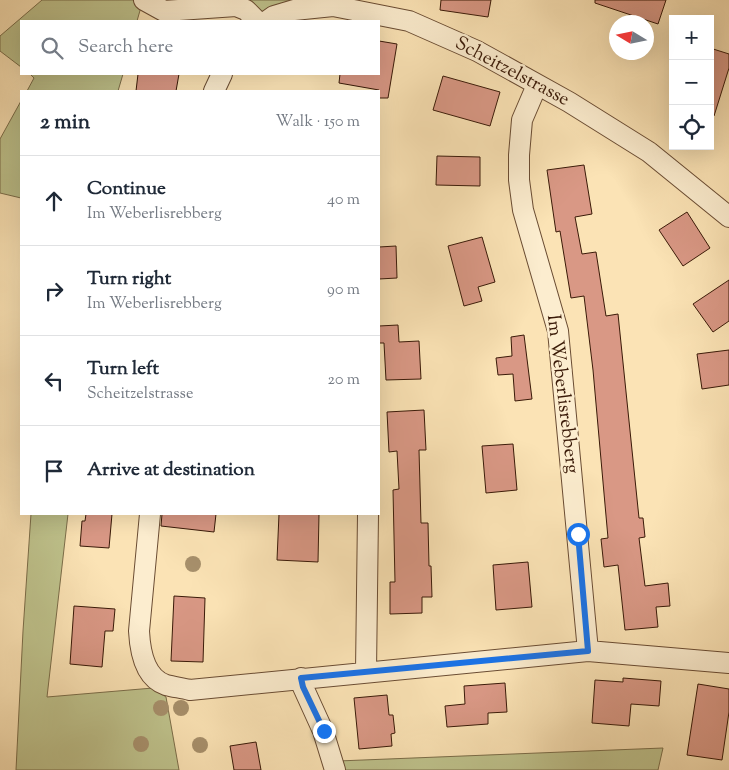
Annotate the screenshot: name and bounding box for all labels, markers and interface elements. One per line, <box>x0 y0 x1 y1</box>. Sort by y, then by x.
north arrow <box>609 15 654 60</box>
map controls <box>669 15 714 150</box>
button: + <box>669 15 714 60</box>
search box <box>20 20 380 75</box>
street label: Scheitzelstrasse <box>450 30 574 114</box>
icon: search <box>38 34 66 62</box>
text: Search here <box>78 34 173 61</box>
button: − <box>669 60 714 105</box>
button: locate <box>669 105 714 150</box>
text: 2 min <box>40 108 90 138</box>
text: Walk · 150 m <box>276 111 360 134</box>
text: Continue <box>87 176 166 203</box>
icon: ahead <box>40 187 68 215</box>
text: 40 m <box>327 189 360 212</box>
text: Im Weberlisrebberg <box>87 203 222 226</box>
text: Turn right <box>87 266 171 293</box>
icon: right <box>40 277 68 305</box>
text: 90 m <box>327 279 360 302</box>
text: Im Weberlisrebberg <box>87 293 222 316</box>
street label: Im Weberlisrebberg <box>539 313 585 475</box>
text: Turn left <box>87 356 159 383</box>
icon: left <box>40 367 68 395</box>
text: 20 m <box>327 369 360 392</box>
text: Scheitzelstrasse <box>87 383 193 406</box>
icon: arrive <box>40 457 68 485</box>
text: Arrive at destination <box>87 457 255 484</box>
route start <box>567 523 590 546</box>
route end <box>313 720 336 743</box>

